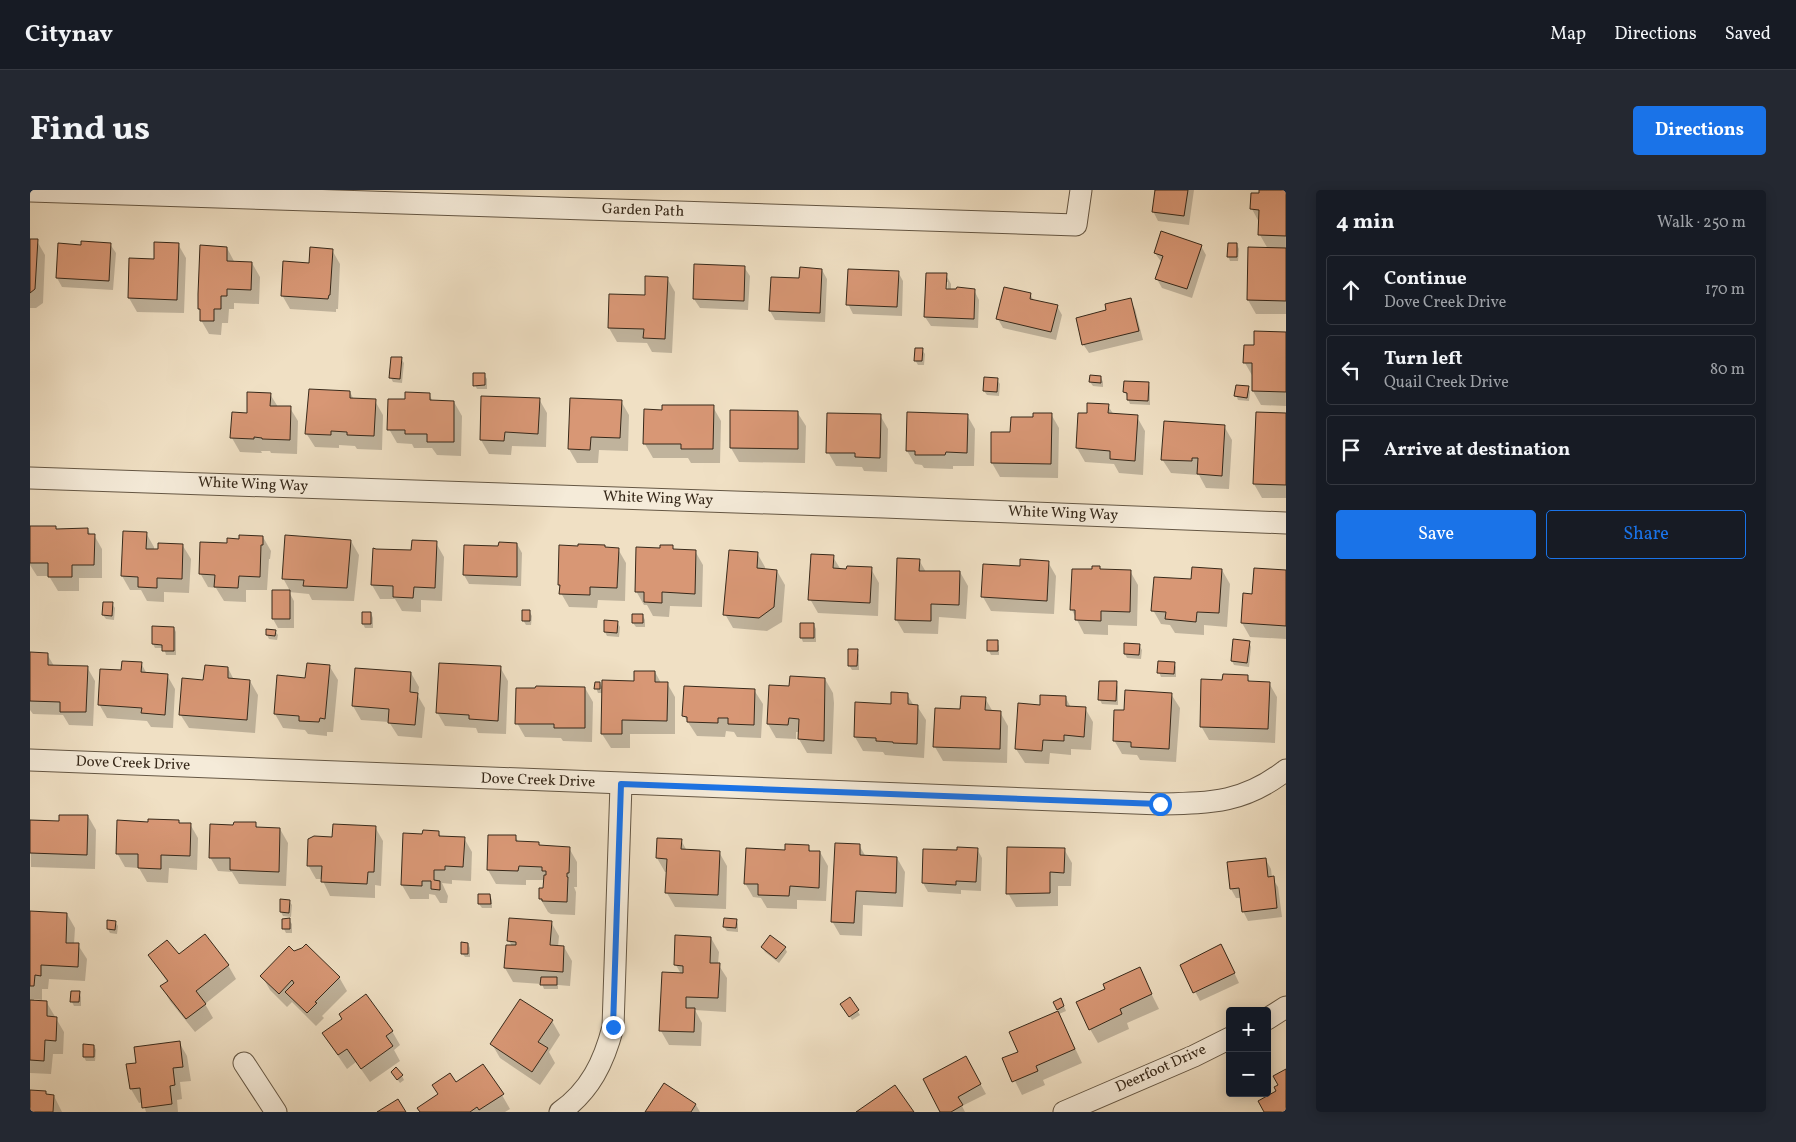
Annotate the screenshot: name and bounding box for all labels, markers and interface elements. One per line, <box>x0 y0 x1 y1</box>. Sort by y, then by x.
text: Citynav <box>25 18 113 52</box>
text: Map <box>1550 22 1586 47</box>
text: Directions <box>1614 22 1697 47</box>
text: Saved <box>1725 22 1771 47</box>
text: Find us <box>30 106 150 154</box>
button: Directions <box>1633 106 1766 155</box>
street label: Garden Path <box>601 199 685 223</box>
text: 4 min <box>1336 208 1395 237</box>
text: Walk · 250 m <box>1657 212 1746 234</box>
text: Continue <box>1384 266 1467 292</box>
icon: ahead <box>1337 276 1365 304</box>
text: 170 m <box>1705 279 1745 301</box>
text: Dove Creek Drive <box>1384 292 1506 314</box>
text: Turn left <box>1384 346 1463 372</box>
icon: left <box>1337 356 1365 384</box>
text: 80 m <box>1710 359 1745 381</box>
text: Quail Creek Drive <box>1384 372 1509 394</box>
icon: arrive <box>1337 436 1365 464</box>
text: Arrive at destination <box>1384 437 1570 463</box>
street label: White Wing Way <box>197 473 309 497</box>
street label: White Wing Way <box>602 487 714 511</box>
street label: White Wing Way <box>1007 502 1119 526</box>
button: Save <box>1336 510 1536 559</box>
button: Share <box>1546 510 1746 559</box>
street label: Dove Creek Drive <box>75 752 191 776</box>
street label: Dove Creek Drive <box>480 769 596 793</box>
route start <box>1149 793 1172 816</box>
map controls <box>1226 1007 1271 1097</box>
button: + <box>1226 1007 1271 1052</box>
route end <box>602 1016 625 1039</box>
street label: Deerfoot Drive <box>1112 1040 1210 1098</box>
button: − <box>1226 1052 1271 1097</box>

